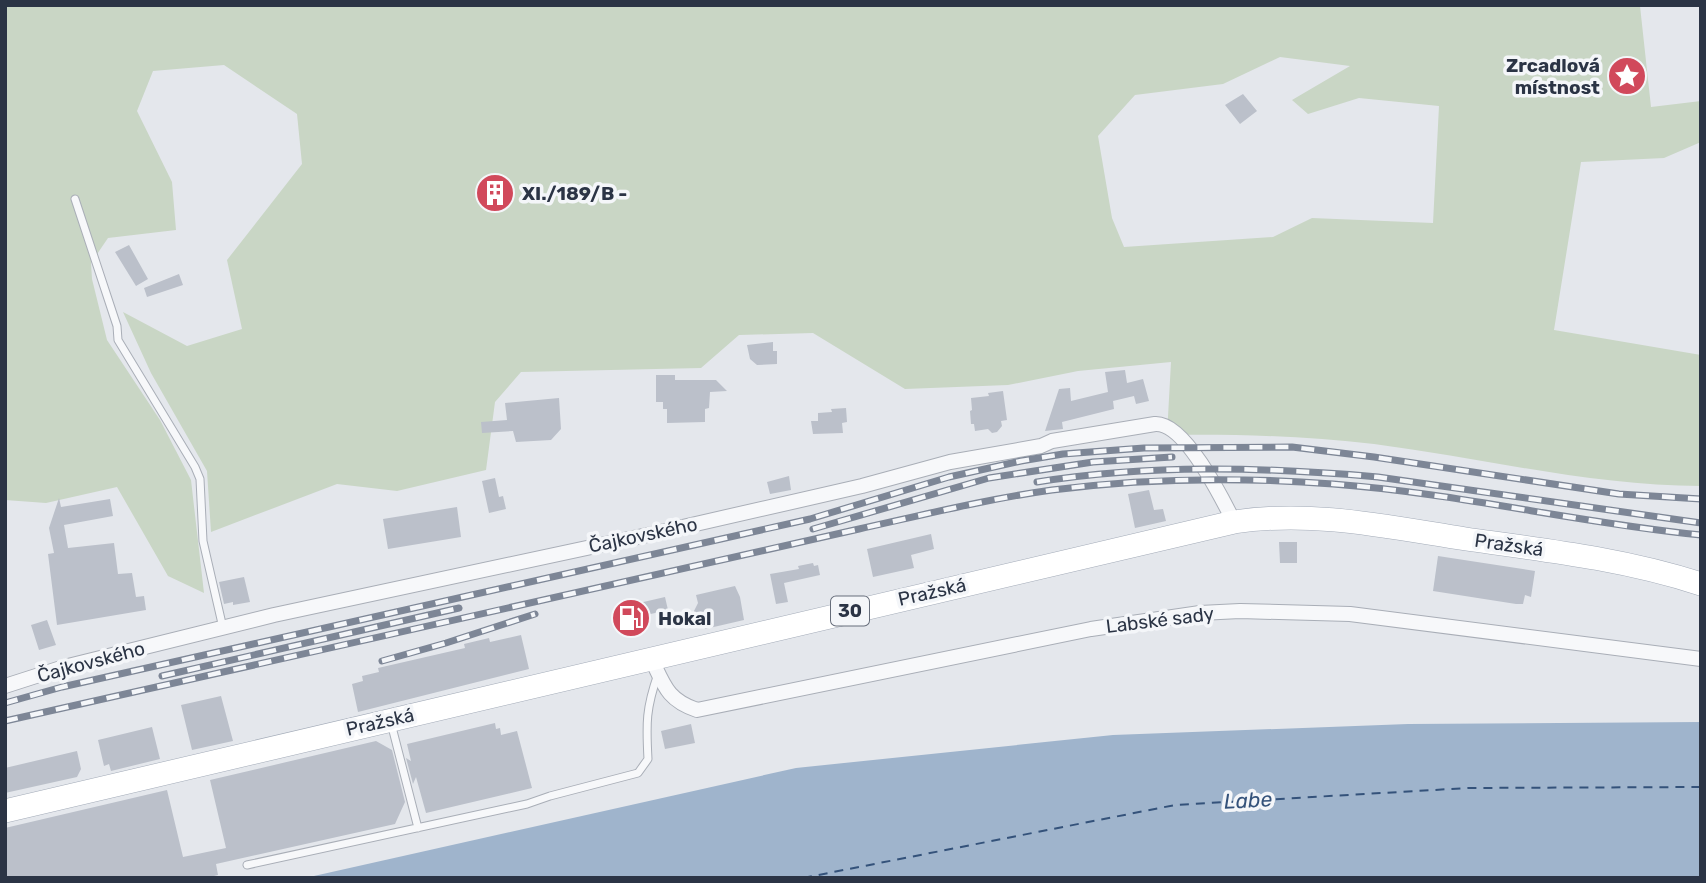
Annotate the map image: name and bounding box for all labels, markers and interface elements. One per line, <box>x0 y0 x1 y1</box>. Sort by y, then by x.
place label: Zrcadlová místnost <box>1506 54 1600 99</box>
place icon: Zrcadlová místnost <box>1606 55 1648 97</box>
building icon: XI./189/B - <box>474 172 516 214</box>
place label: XI./189/B - <box>522 182 627 205</box>
street label: Čajkovského <box>587 512 699 558</box>
street label: Pražská <box>1473 529 1545 561</box>
street label: Pražská <box>896 573 968 611</box>
road number: 30 <box>831 596 869 626</box>
fuel station icon: Hokal <box>610 597 652 639</box>
street label: Labské sady <box>1105 602 1215 638</box>
place label: Hokal <box>658 607 711 630</box>
street label: Čajkovského <box>35 637 147 687</box>
street label: Pražská <box>344 703 416 741</box>
water label: Labe <box>1223 786 1273 814</box>

